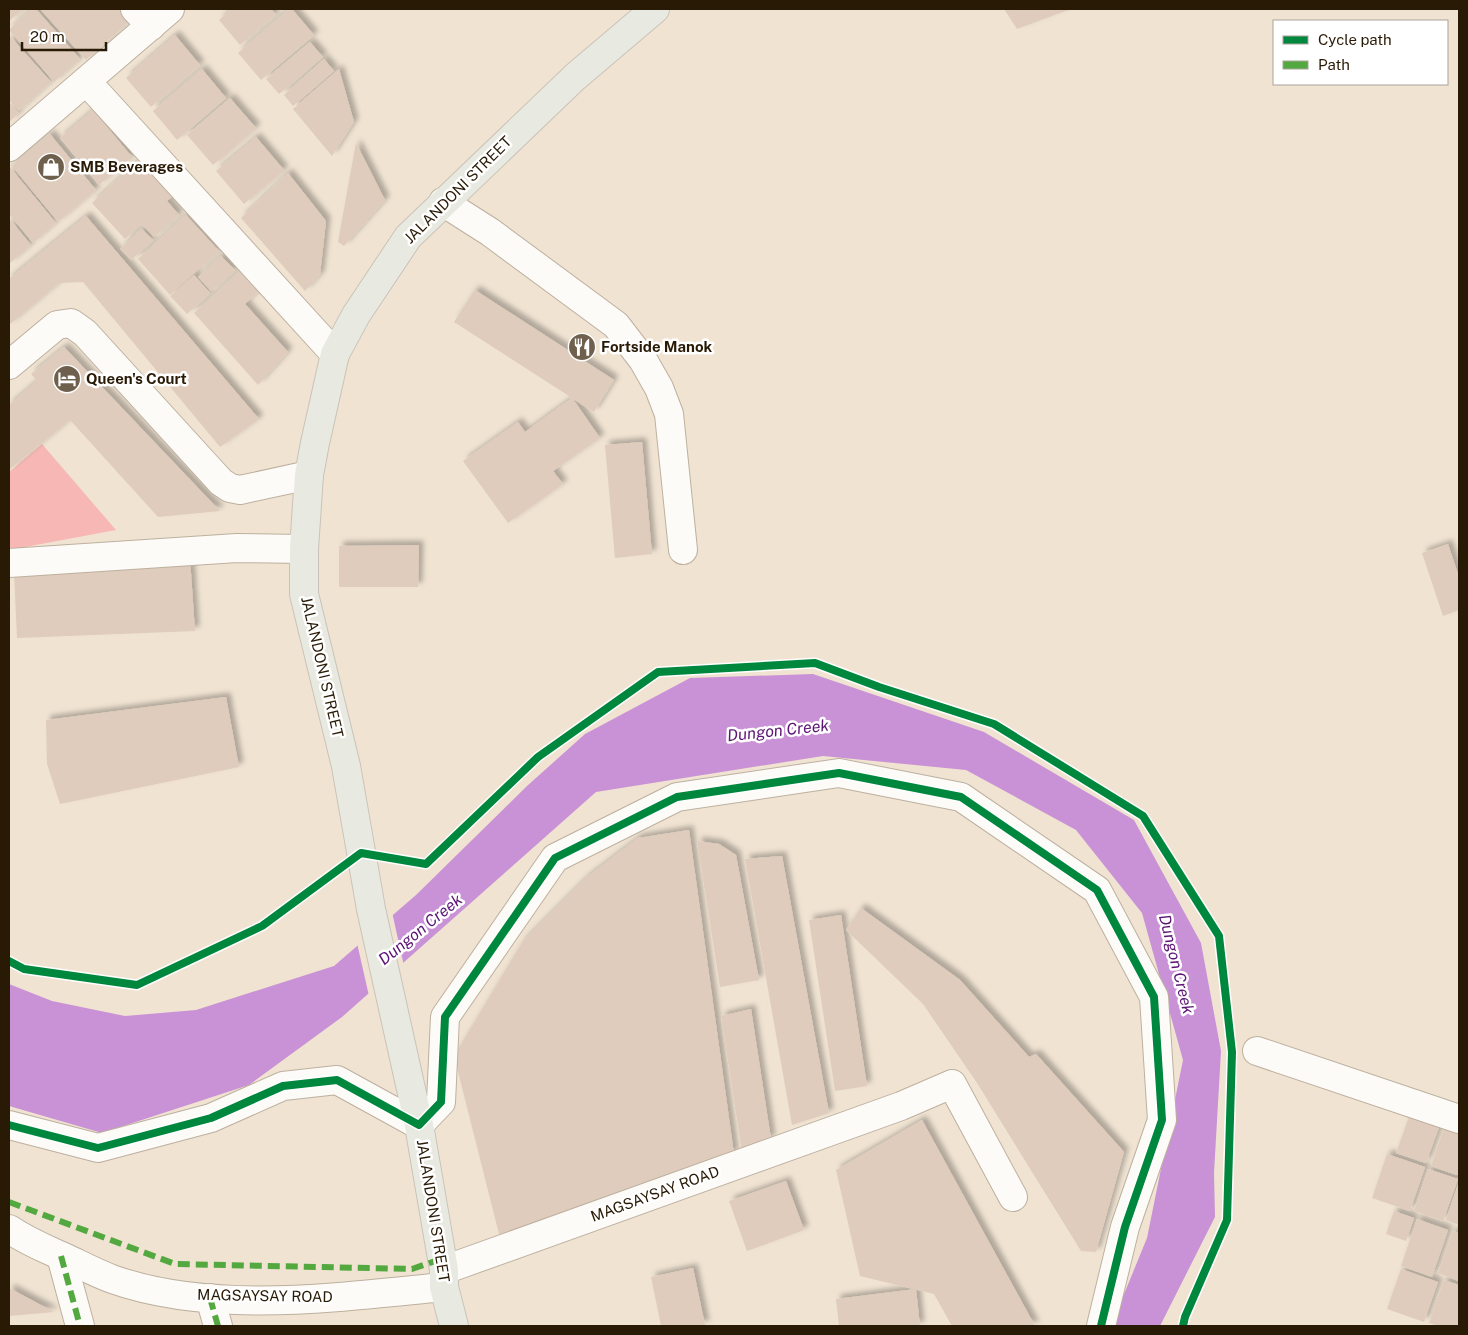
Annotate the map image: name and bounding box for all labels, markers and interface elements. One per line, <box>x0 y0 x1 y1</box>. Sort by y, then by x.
scale bar <box>22 20 106 52</box>
legend <box>1273 20 1448 85</box>
text: 20 m <box>30 28 65 45</box>
text: Cycle path <box>1318 31 1392 48</box>
text: Path <box>1318 56 1350 73</box>
street label: JALANDONI STREET <box>401 133 515 247</box>
shop icon: SMB Beverages <box>36 152 66 182</box>
place label: SMB Beverages <box>70 158 183 175</box>
restaurant icon: Fortside Manok <box>567 332 597 362</box>
place label: Fortside Manok <box>601 338 713 355</box>
hotel icon: Queen's Court <box>52 364 82 394</box>
place label: Queen's Court <box>86 370 187 387</box>
street label: JALANDONI STREET <box>298 595 347 739</box>
water label: Dungon Creek <box>726 716 830 745</box>
water label: Dungon Creek <box>375 890 466 969</box>
water label: Dungon Creek <box>1155 912 1198 1016</box>
street label: JALANDONI STREET <box>414 1138 453 1284</box>
street label: MAGSAYSAY ROAD <box>588 1162 721 1225</box>
street label: MAGSAYSAY ROAD <box>197 1286 333 1305</box>

